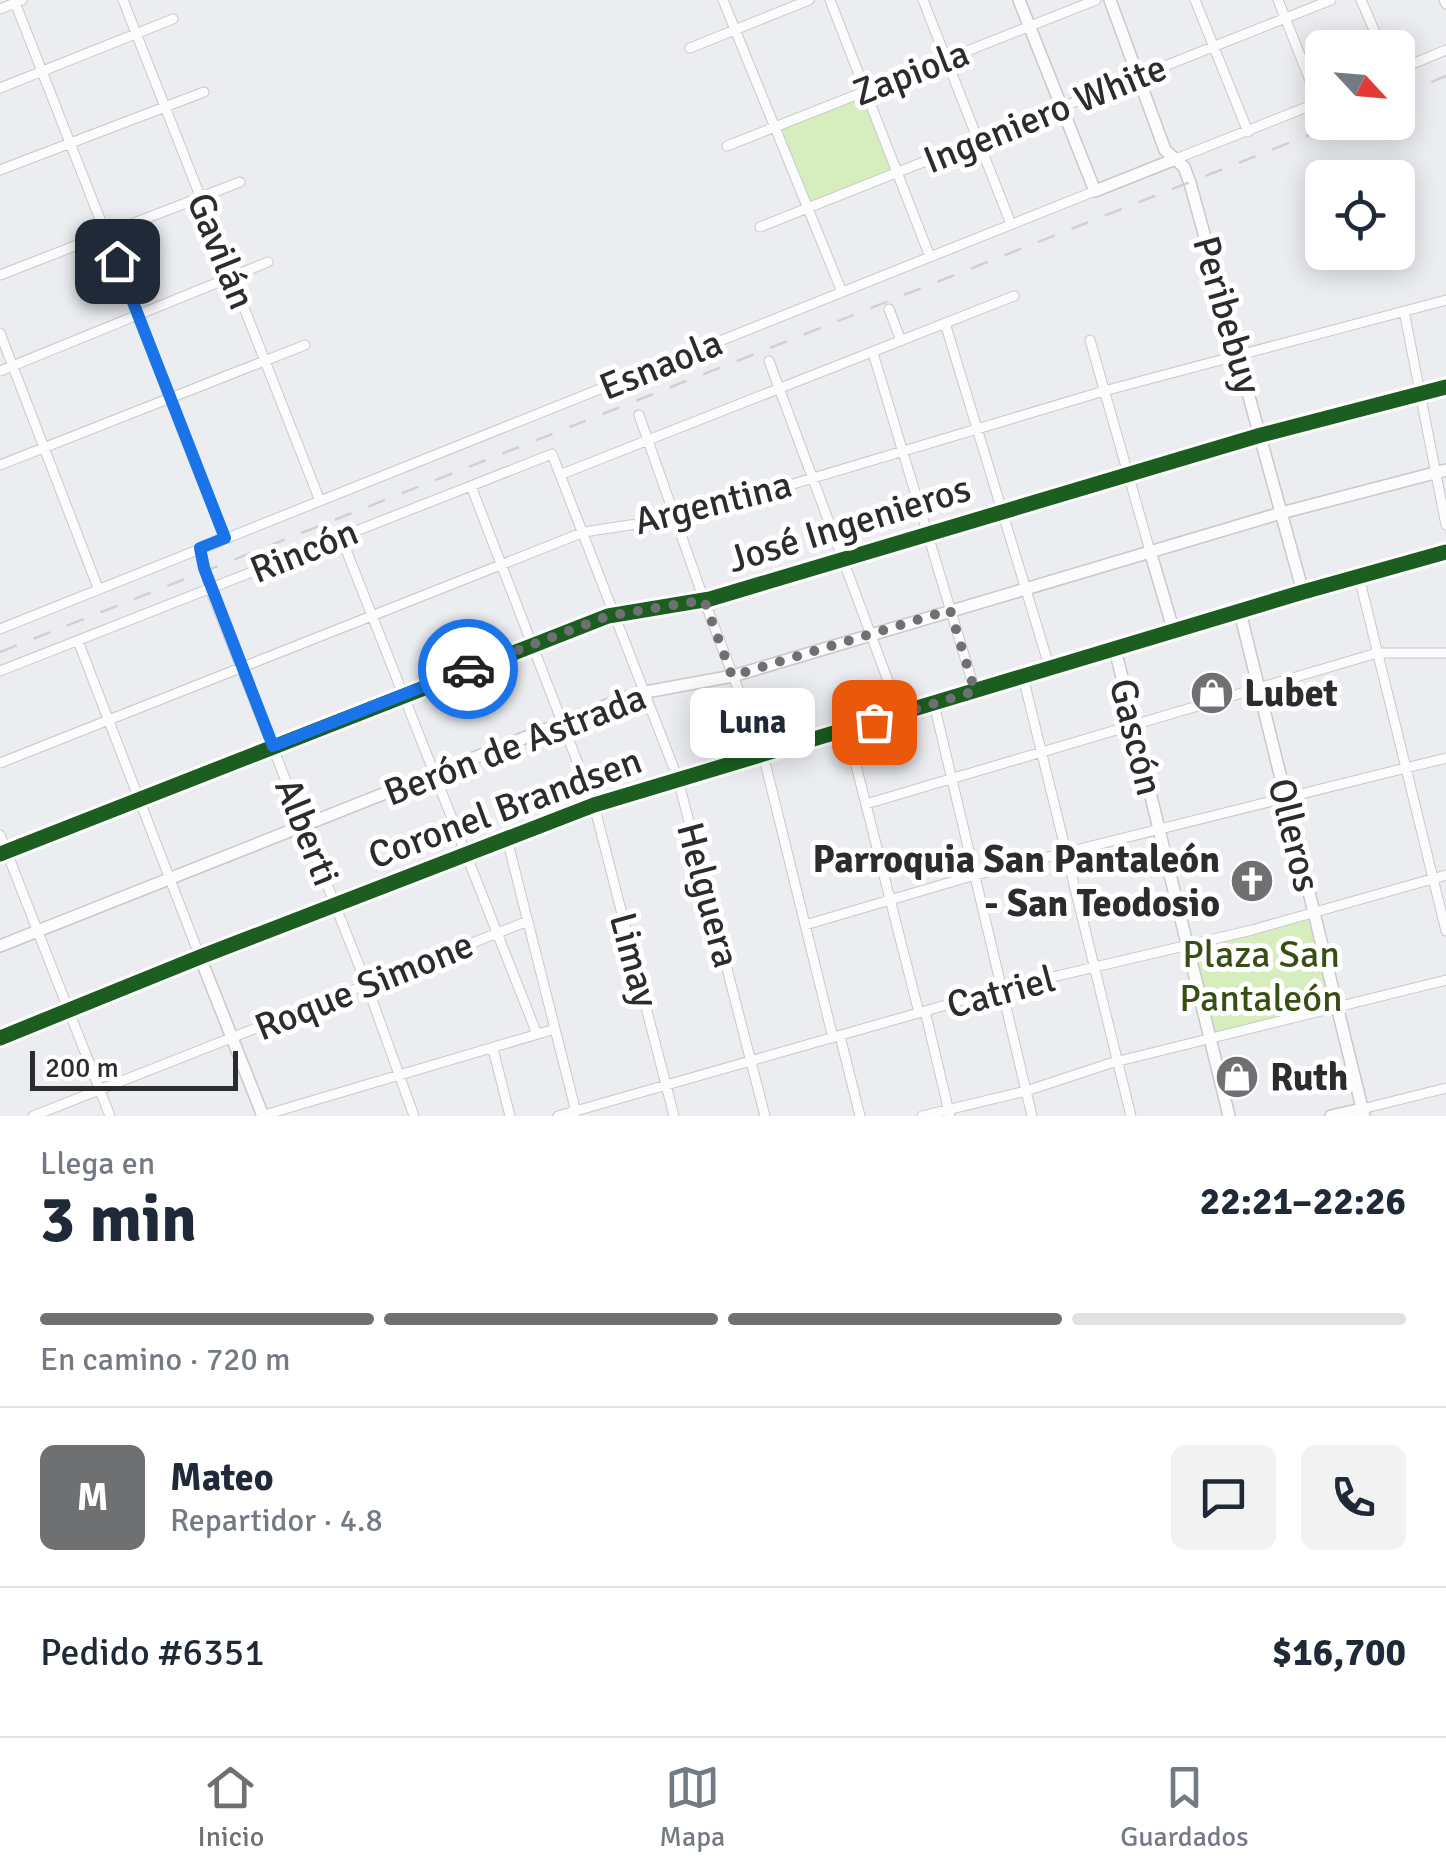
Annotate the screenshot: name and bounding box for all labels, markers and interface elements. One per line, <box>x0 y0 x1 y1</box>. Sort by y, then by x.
street label: Zapiola <box>846 29 976 117</box>
north arrow <box>1305 30 1415 140</box>
map controls <box>1305 30 1415 270</box>
street label: Ingeniero White <box>917 44 1173 184</box>
button: locate <box>1305 160 1415 270</box>
street label: Gavilán <box>176 186 266 316</box>
pin <box>75 219 160 304</box>
street label: Peribebuy <box>1182 231 1272 400</box>
icon: home <box>90 234 145 289</box>
street label: Esnaola <box>593 319 729 411</box>
street label: Argentina <box>629 461 797 545</box>
street label: José Ingenieros <box>722 465 976 583</box>
street label: Rincón <box>243 508 365 594</box>
courier <box>418 619 518 719</box>
icon: car <box>441 642 496 697</box>
shop icon: Lubet <box>1189 670 1235 716</box>
place label: Lubet <box>1244 670 1338 717</box>
street label: Berón de Astrada <box>377 673 653 817</box>
street label: Gascón <box>1099 674 1173 800</box>
pin <box>832 680 917 765</box>
callout: Luna <box>689 687 814 757</box>
icon: bag <box>847 695 902 750</box>
text: Luna <box>719 703 786 742</box>
street label: Coronel Brandsen <box>362 737 648 879</box>
street label: Alberti <box>264 771 350 893</box>
street label: Olleros <box>1257 773 1331 897</box>
street label: Helguera <box>666 817 750 973</box>
place label: Parroquia San Pantaleón - San Teodosio <box>813 836 1220 927</box>
church icon: Parroquia San Pantaleón - San Teodosio <box>1229 858 1275 904</box>
street label: Limay <box>599 907 669 1013</box>
street label: Roque Simone <box>248 921 480 1051</box>
park label: Plaza San Pantaleón <box>1179 931 1343 1022</box>
street label: Catriel <box>942 955 1060 1029</box>
scale bar <box>30 1046 238 1090</box>
text: 200 m <box>45 1051 119 1085</box>
shop icon: Ruth <box>1214 1054 1260 1100</box>
place label: Ruth <box>1270 1054 1348 1101</box>
text: Llega en <box>40 1144 155 1183</box>
text: 22:21–22:26 <box>1200 1178 1406 1225</box>
text: 3 min <box>40 1180 197 1260</box>
text: En camino · 720 m <box>40 1340 290 1379</box>
button: chat <box>1171 1445 1276 1550</box>
button: phone <box>1301 1445 1406 1550</box>
text: Mateo <box>170 1454 274 1501</box>
text: M <box>77 1474 108 1521</box>
text: Repartidor · 4.8 <box>170 1501 383 1540</box>
text: Pedido #6351 <box>40 1629 265 1676</box>
text: $16,700 <box>1272 1629 1406 1676</box>
tab: Inicio <box>198 1760 264 1854</box>
tab: Mapa <box>659 1760 725 1854</box>
tab: Guardados <box>1120 1760 1248 1854</box>

